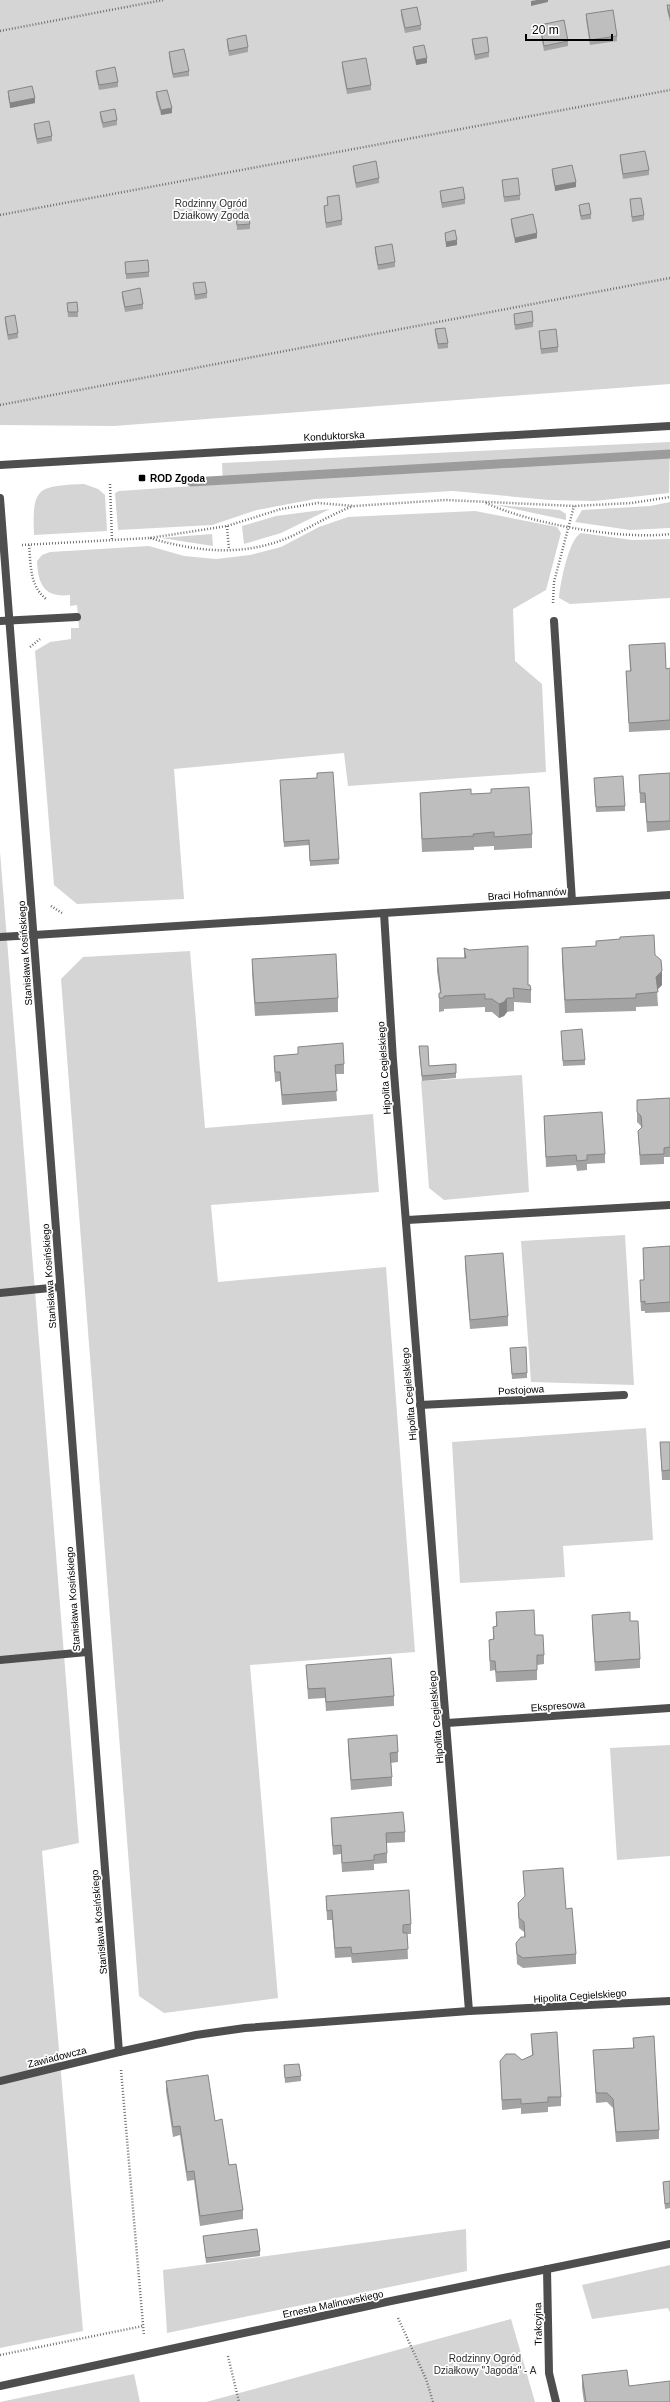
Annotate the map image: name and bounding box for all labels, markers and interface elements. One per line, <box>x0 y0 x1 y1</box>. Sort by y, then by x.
scale bar <box>526 16 612 42</box>
text: 20 m <box>532 23 559 37</box>
park label: Rodzinny Ogród Działkowy Zgoda <box>173 198 250 221</box>
street label: Konduktorska <box>303 429 365 443</box>
marker: ROD Zgoda <box>137 473 147 483</box>
place label: ROD Zgoda <box>150 473 205 484</box>
street label: Braci Hofmannów <box>487 886 568 902</box>
street label: Stanisława Kosińskiego <box>16 900 34 1006</box>
street label: Hipolita Cegielskiego <box>375 1021 393 1115</box>
street label: Stanisława Kosińskiego <box>40 1223 58 1329</box>
street label: Hipolita Cegielskiego <box>399 1347 419 1441</box>
street label: Postojowa <box>498 1383 545 1397</box>
street label: Stanisława Kosińskiego <box>64 1546 82 1652</box>
street label: Hipolita Cegielskiego <box>426 1670 446 1764</box>
street label: Ekspresowa <box>530 1699 586 1713</box>
street label: Stanisława Kosińskiego <box>89 1869 109 1975</box>
street label: Hipolita Cegielskiego <box>533 1987 627 2005</box>
street label: Zawiadowcza <box>26 2044 88 2070</box>
street label: Ernesta Malinowskiego <box>282 2288 385 2320</box>
street label: Trakcyjna <box>532 2302 544 2346</box>
park label: Rodzinny Ogród Działkowy "Jagoda" - A <box>434 2353 537 2376</box>

